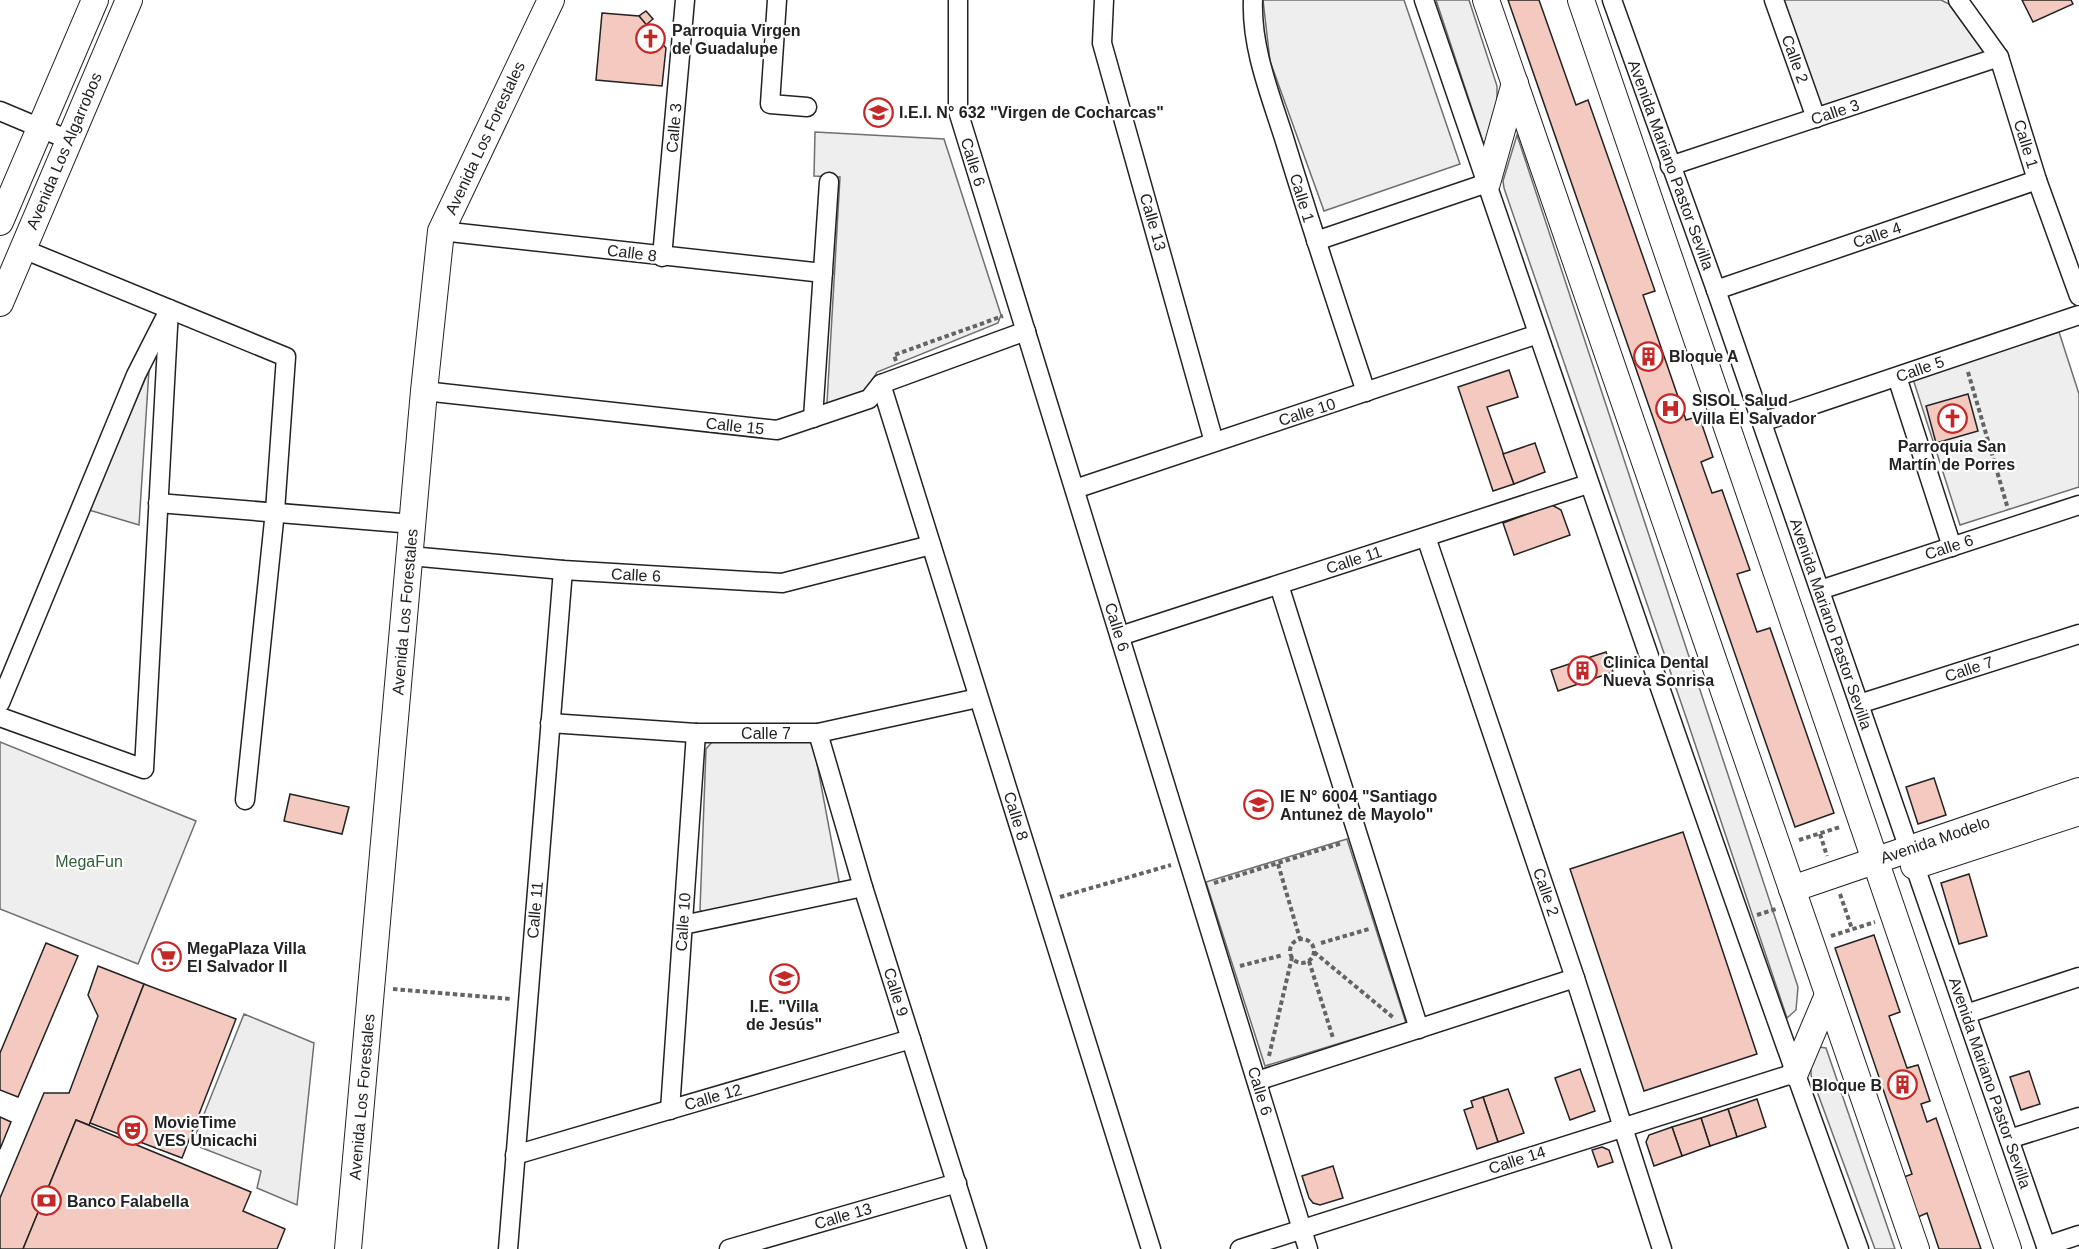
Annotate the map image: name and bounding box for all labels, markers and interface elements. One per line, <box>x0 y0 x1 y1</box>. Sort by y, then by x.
place label: Parroquia Virgen de Guadalupe <box>672 22 801 57</box>
church icon: Parroquia Virgen de Guadalupe <box>635 23 667 55</box>
street label: Calle 2 <box>1778 33 1812 85</box>
street label: Avenida Mariano Pastor Sevilla <box>1625 58 1717 272</box>
street label: Avenida Los Forestales <box>442 59 528 217</box>
street label: Avenida Los Algarrobos <box>23 70 105 232</box>
school or university icon: I.E.I. N° 632 "Virgen de Cocharcas" <box>862 96 894 128</box>
street label: Calle 3 <box>1809 96 1861 128</box>
street label: Calle 3 <box>663 102 685 154</box>
place label: I.E.I. N° 632 "Virgen de Cocharcas" <box>899 104 1164 121</box>
street label: Calle 1 <box>2011 118 2041 170</box>
street label: Calle 6 <box>958 136 988 188</box>
street label: Calle 1 <box>1287 172 1317 224</box>
street label: Calle 13 <box>1137 191 1169 253</box>
street label: Calle 4 <box>1851 219 1903 251</box>
street label: Calle 8 <box>606 242 658 264</box>
building icon: Bloque A <box>1632 340 1664 372</box>
place label: Bloque A <box>1669 348 1739 365</box>
street label: Calle 5 <box>1894 353 1946 385</box>
place label: SISOL Salud Villa El Salvador <box>1692 392 1816 427</box>
hospital icon: SISOL Salud Villa El Salvador <box>1655 393 1687 425</box>
street label: Calle 10 <box>1276 395 1338 429</box>
church icon: Parroquia San Martín de Porres <box>1936 402 1968 434</box>
street label: Calle 15 <box>705 414 765 438</box>
place label: Parroquia San Martín de Porres <box>1889 438 2015 473</box>
street label: Avenida Mariano Pastor Sevilla <box>1787 516 1875 732</box>
street label: Avenida Los Forestales <box>389 528 421 696</box>
street label: Calle 6 <box>1923 531 1975 563</box>
street label: Calle 11 <box>1324 543 1384 577</box>
street label: Calle 6 <box>611 565 661 585</box>
street label: Calle 6 <box>1102 601 1132 653</box>
street label: Calle 7 <box>1943 653 1995 685</box>
place label: Clinica Dental Nueva Sonrisa <box>1603 654 1714 689</box>
building icon: Clinica Dental Nueva Sonrisa <box>1566 655 1598 687</box>
street label: Calle 7 <box>741 725 791 742</box>
place label: IE N° 6004 "Santiago Antunez de Mayolo" <box>1280 788 1437 823</box>
school or university icon: IE N° 6004 "Santiago Antunez de Mayolo" <box>1243 789 1275 821</box>
street label: Calle 8 <box>1001 790 1031 842</box>
street label: Avenida Modelo <box>1878 813 1992 867</box>
park label: MegaFun <box>55 853 123 870</box>
street label: Calle 2 <box>1530 866 1562 918</box>
street label: Calle 11 <box>524 881 546 939</box>
street label: Calle 10 <box>672 892 694 952</box>
place label: MegaPlaza Villa El Salvador II <box>187 940 306 975</box>
supermarket icon: MegaPlaza Villa El Salvador II <box>150 941 182 973</box>
school or university icon: I.E. "Villa de Jesús" <box>768 962 800 994</box>
street label: Calle 9 <box>881 966 911 1018</box>
street label: Avenida Mariano Pastor Sevilla <box>1946 975 2034 1191</box>
place label: I.E. "Villa de Jesús" <box>746 998 822 1033</box>
street label: Avenida Los Forestales <box>346 1013 378 1181</box>
street label: Calle 6 <box>1245 1065 1275 1117</box>
building icon: Bloque B <box>1887 1069 1919 1101</box>
place label: Bloque B <box>1812 1077 1882 1094</box>
street label: Calle 12 <box>682 1081 744 1113</box>
place label: MovieTime VES Unicachi <box>154 1114 257 1149</box>
theatre icon: MovieTime VES Unicachi <box>117 1115 149 1147</box>
street label: Calle 14 <box>1486 1143 1548 1177</box>
bank icon: Banco Falabella <box>30 1185 62 1217</box>
place label: Banco Falabella <box>67 1193 189 1210</box>
street label: Calle 13 <box>812 1200 874 1232</box>

